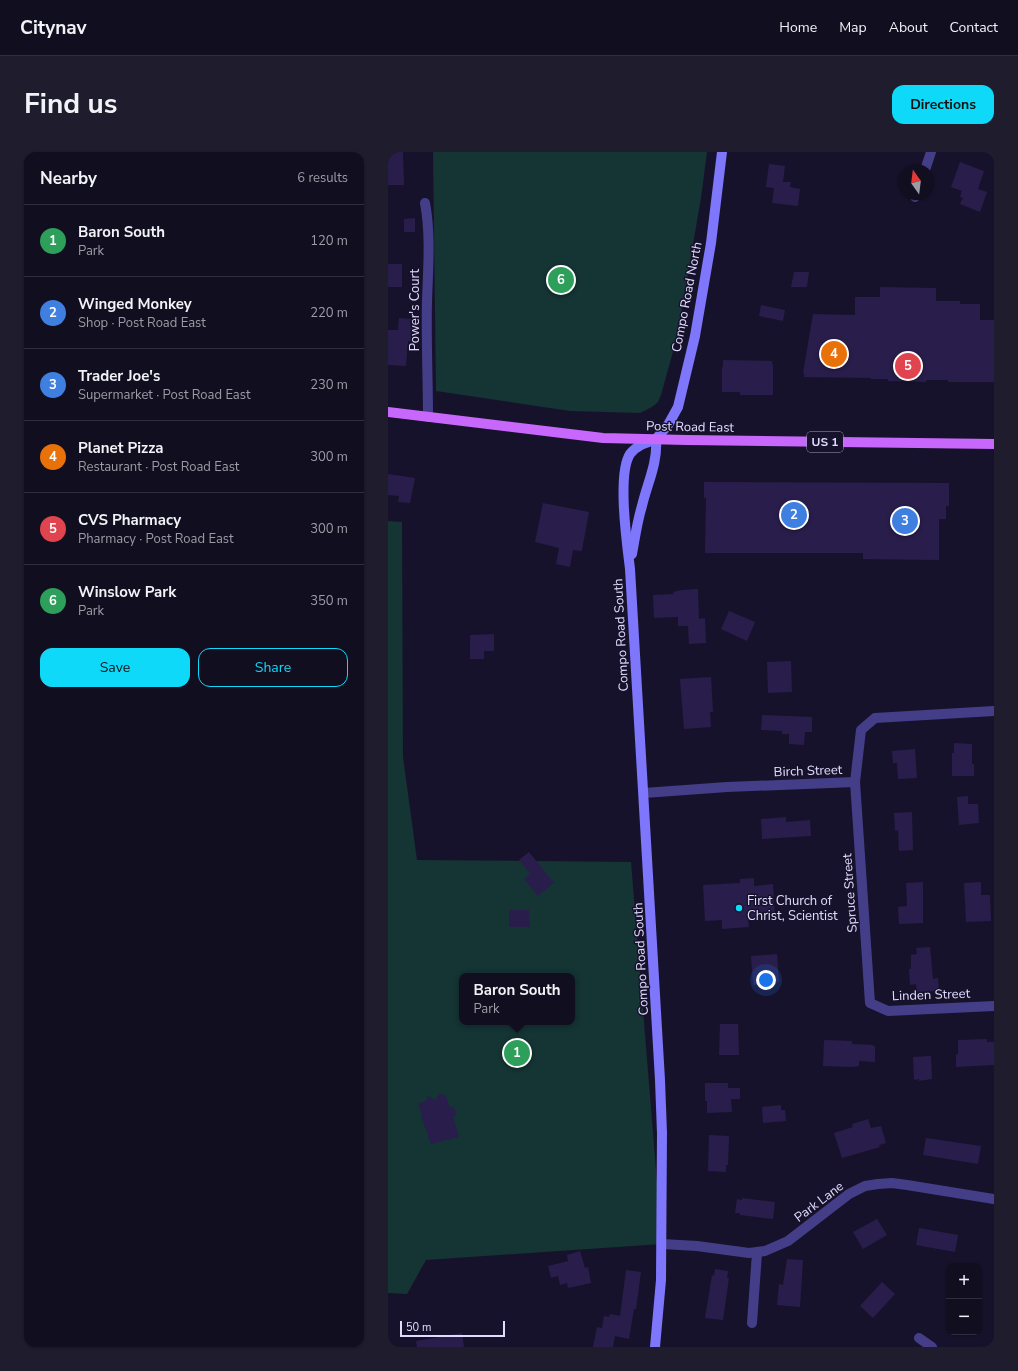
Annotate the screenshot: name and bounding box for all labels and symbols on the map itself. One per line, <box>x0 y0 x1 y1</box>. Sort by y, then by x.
north arrow <box>898 164 934 200</box>
street label: Compo Road North <box>667 240 707 354</box>
pin: 6 <box>548 265 574 295</box>
street label: Power's Court <box>406 268 424 351</box>
pin: 4 <box>821 339 847 369</box>
pin: 5 <box>895 351 921 381</box>
street label: Post Road East <box>646 417 735 437</box>
road number: US 1 <box>807 432 843 452</box>
pin: 2 <box>781 500 807 530</box>
pin: 3 <box>892 506 918 536</box>
street label: Compo Road South <box>609 578 633 692</box>
street label: Birch Street <box>773 761 843 781</box>
street label: Spruce Street <box>838 852 862 933</box>
place label: First Church of Christ, Scientist <box>747 892 838 925</box>
street label: Compo Road South <box>629 902 653 1016</box>
marker: First Church of Christ, Scientist <box>734 903 744 913</box>
your location <box>756 970 776 990</box>
street label: Linden Street <box>892 985 971 1005</box>
pin: 1 <box>504 1038 530 1068</box>
street label: Park Lane <box>791 1177 847 1227</box>
scale bar <box>400 1319 505 1338</box>

